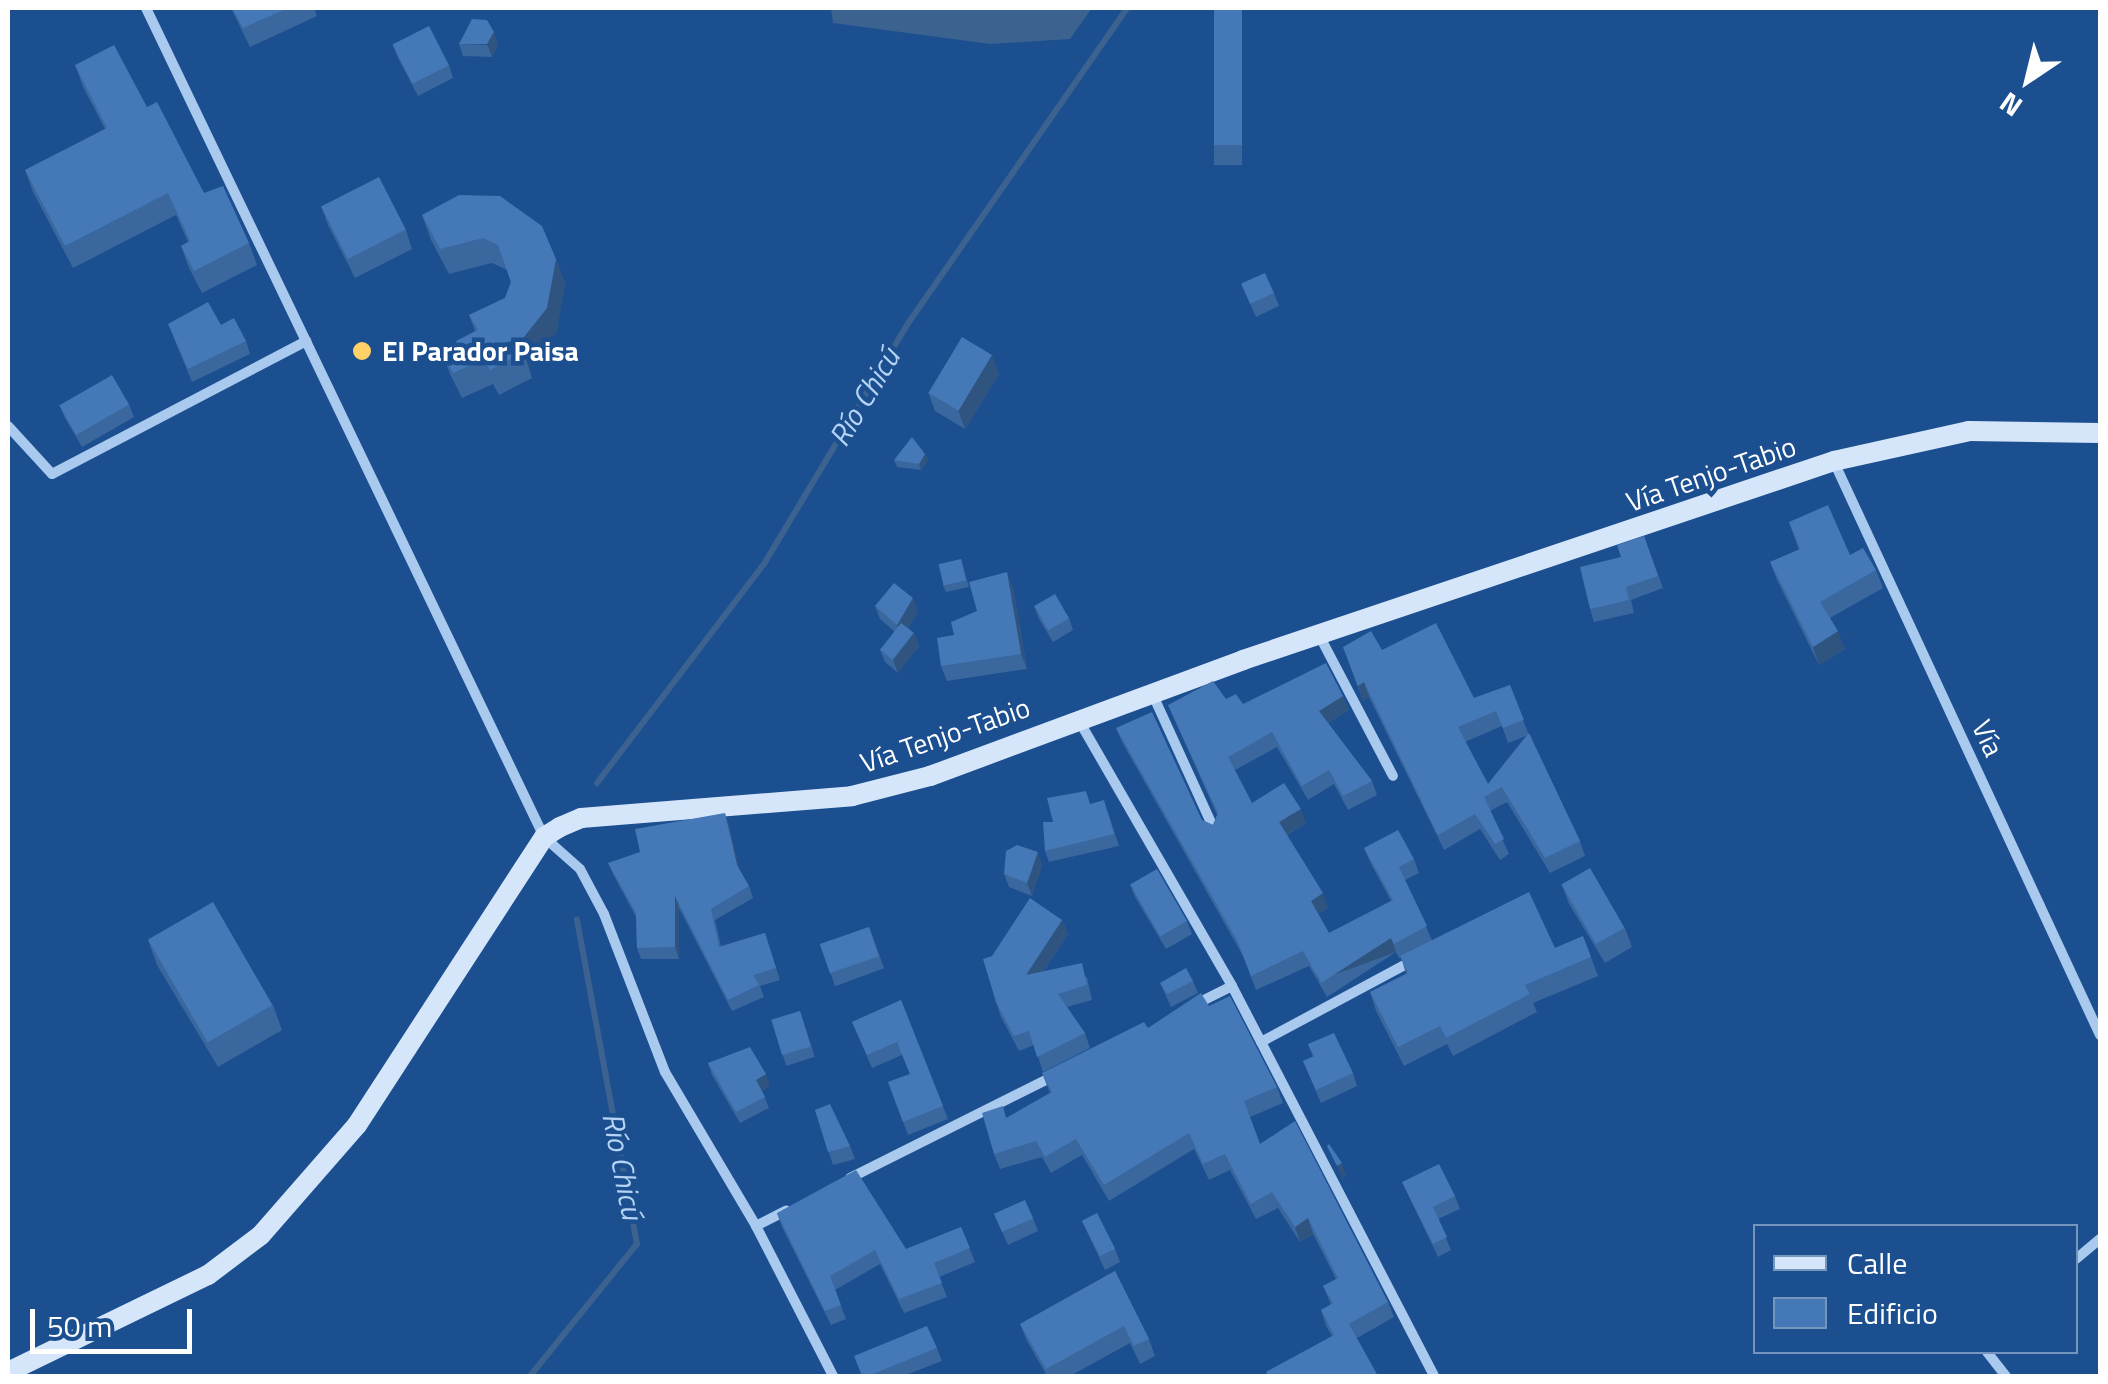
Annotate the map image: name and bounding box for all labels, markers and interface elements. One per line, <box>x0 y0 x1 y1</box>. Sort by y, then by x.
north arrow <box>1978 30 2078 130</box>
text: N <box>1990 82 2031 128</box>
place label: El Parador Paisa <box>382 334 579 368</box>
marker: El Parador Paisa <box>351 340 373 362</box>
water label: Río Chicú <box>821 341 907 453</box>
street label: Vía Tenjo-Tabio <box>1622 429 1800 519</box>
street label: Vía Tenjo-Tabio <box>856 690 1034 780</box>
street label: Vía <box>1965 714 2011 762</box>
water label: Río Chicú <box>595 1110 651 1222</box>
legend <box>1753 1224 2078 1354</box>
text: Calle <box>1847 1240 1907 1286</box>
scale bar <box>35 1289 198 1351</box>
text: Edificio <box>1847 1290 1938 1336</box>
text: 50 m <box>47 1303 112 1349</box>

